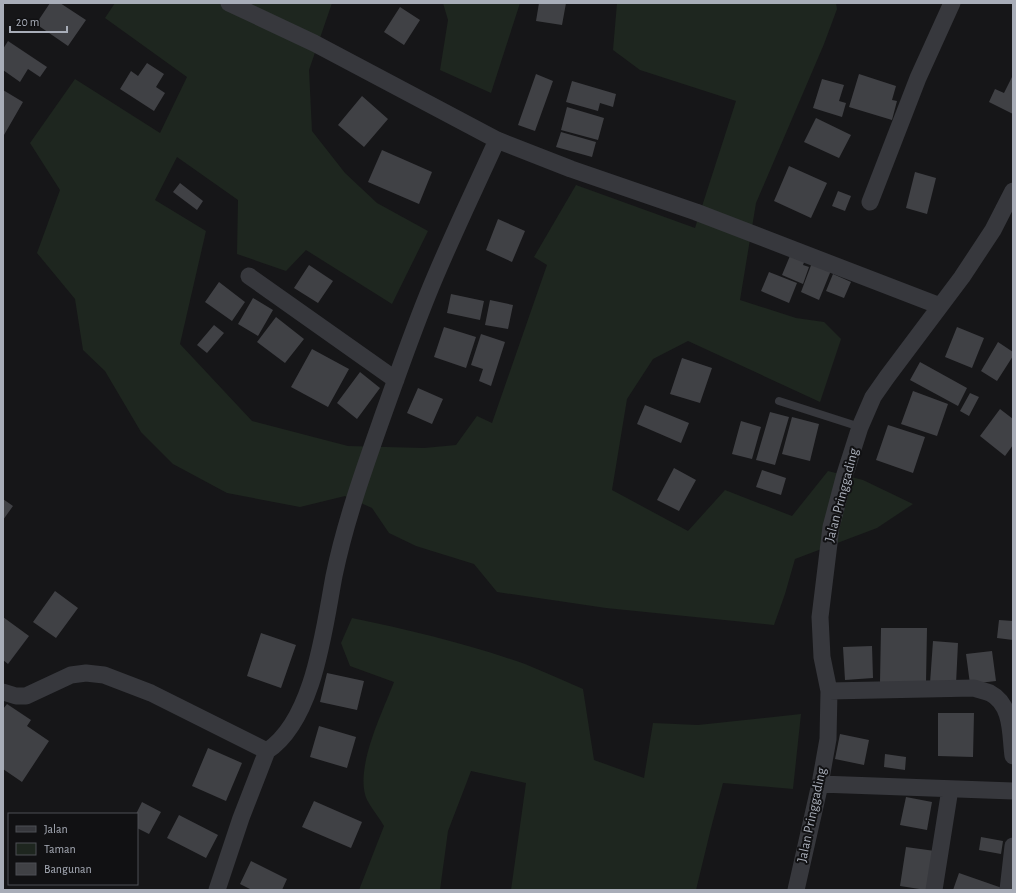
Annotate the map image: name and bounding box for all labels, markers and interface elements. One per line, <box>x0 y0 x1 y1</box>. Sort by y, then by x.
scale bar <box>10 8 67 34</box>
text: 20 m <box>16 16 39 28</box>
street label: Jalan Pringgading <box>823 446 861 543</box>
street label: Jalan Pringgading <box>795 766 829 864</box>
legend <box>8 813 138 885</box>
text: Jalan <box>44 823 68 835</box>
text: Taman <box>44 843 76 855</box>
text: Bangunan <box>44 863 92 875</box>

